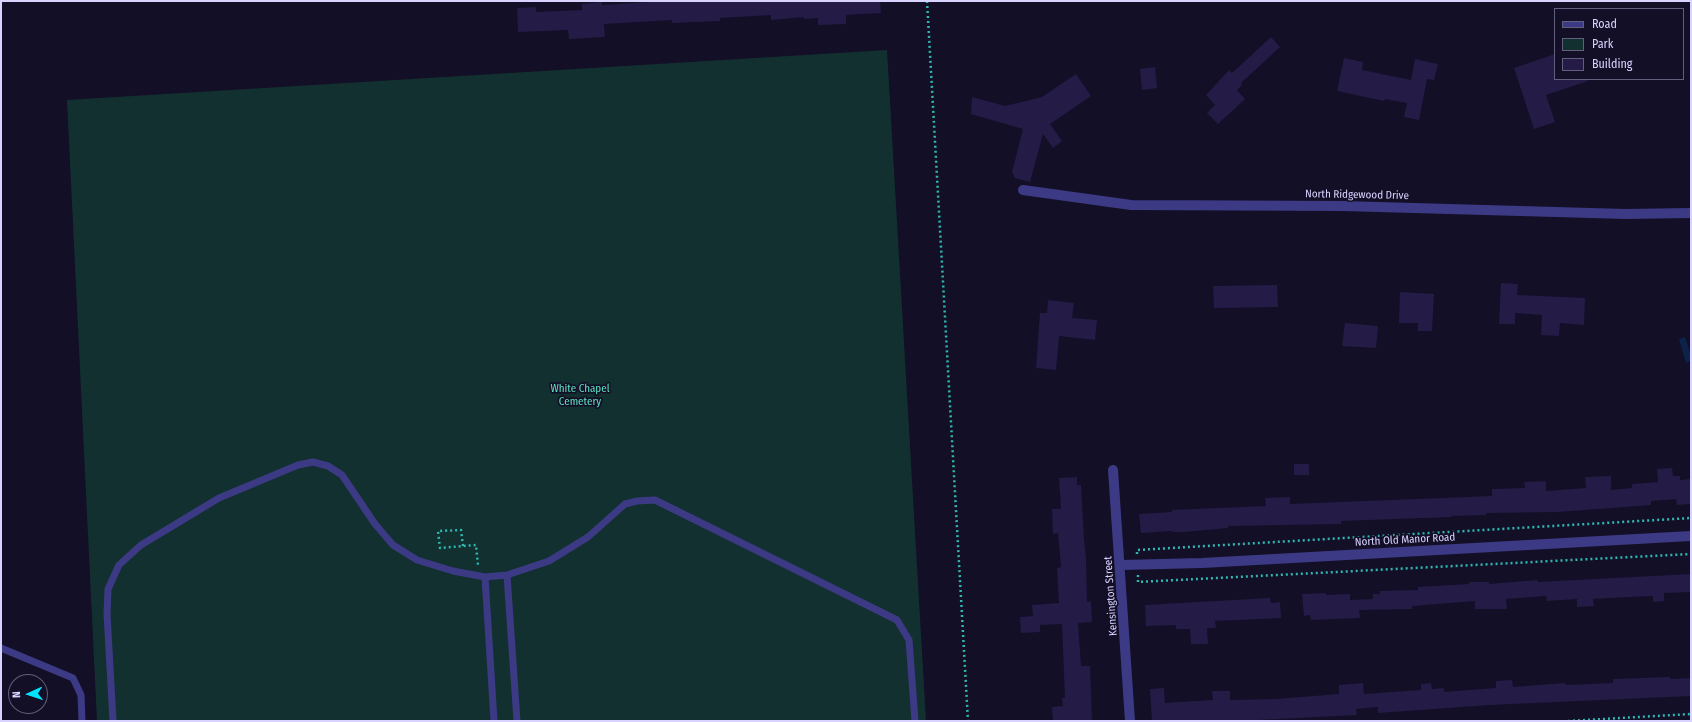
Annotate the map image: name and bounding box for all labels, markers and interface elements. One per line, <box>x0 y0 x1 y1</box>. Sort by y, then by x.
legend <box>1554 8 1684 80</box>
text: Road <box>1592 17 1617 31</box>
text: Park <box>1592 37 1613 51</box>
text: Building <box>1592 57 1632 71</box>
street label: North Ridgewood Drive <box>1305 187 1409 203</box>
park label: White Chapel Cemetery <box>550 382 610 408</box>
street label: North Old Manor Road <box>1354 531 1456 549</box>
street label: Kensington Street <box>1102 556 1120 636</box>
north arrow <box>8 674 48 714</box>
text: N <box>10 691 23 698</box>

